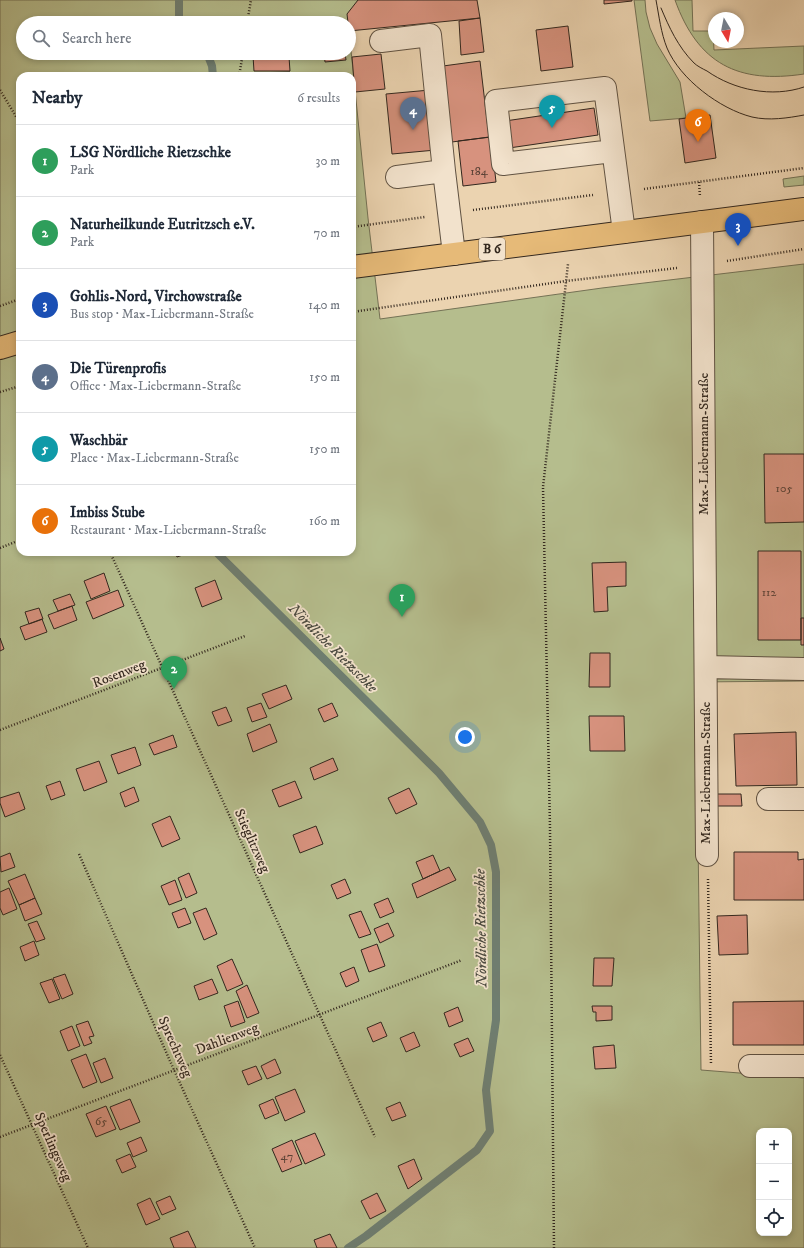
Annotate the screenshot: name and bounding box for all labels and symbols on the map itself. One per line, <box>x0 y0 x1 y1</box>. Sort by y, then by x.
north arrow <box>708 12 744 48</box>
pin: 5 <box>539 95 565 128</box>
pin: 4 <box>400 97 426 130</box>
pin: 6 <box>685 109 711 142</box>
house number: 184 <box>470 164 489 179</box>
pin: 3 <box>725 213 751 246</box>
road number: B 6 <box>479 238 505 260</box>
street label: Max-Liebermann-Straße <box>695 373 713 515</box>
house number: 105 <box>776 481 792 496</box>
pin: 1 <box>389 584 415 617</box>
house number: 112 <box>762 585 776 600</box>
water label: Nördliche Rietzschke <box>284 599 382 697</box>
street label: Rosenweg <box>90 656 148 692</box>
pin: 2 <box>161 656 187 689</box>
street label: Max-Liebermann-Straße <box>697 702 715 844</box>
your location <box>455 727 475 747</box>
street label: Stieglitzweg <box>230 806 274 876</box>
water label: Nördliche Rietzschke <box>470 868 492 988</box>
street label: Sprechtweg <box>154 1014 196 1080</box>
street label: Dahlienweg <box>193 1019 261 1059</box>
street label: Sperlingsweg <box>30 1110 76 1184</box>
house number: 65 <box>95 1114 107 1129</box>
house number: 47 <box>281 1149 293 1164</box>

